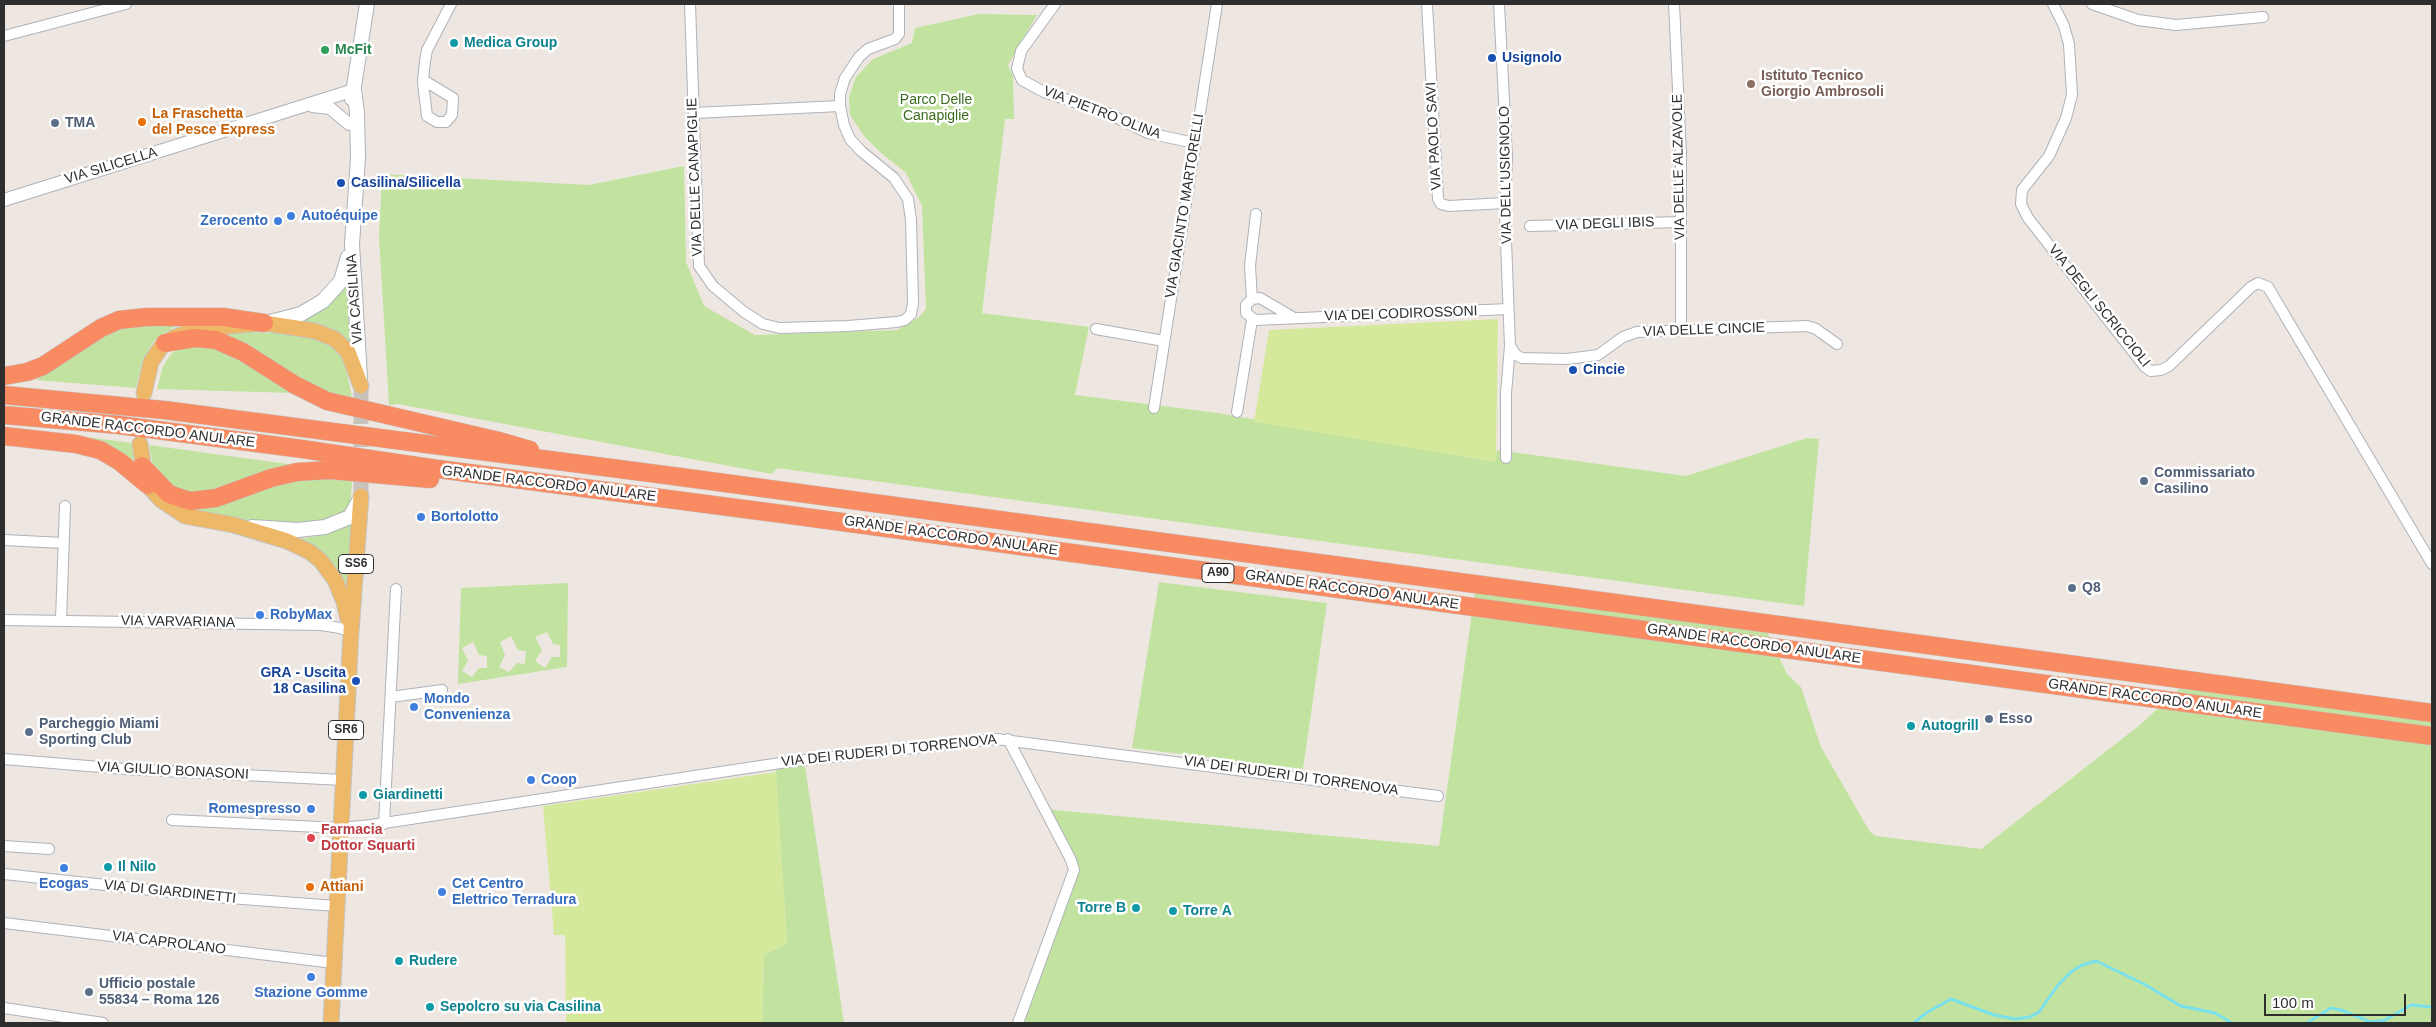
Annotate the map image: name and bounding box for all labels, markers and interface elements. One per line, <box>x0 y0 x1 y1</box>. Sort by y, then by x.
place label: Medica Group <box>464 35 557 51</box>
marker: Medica Group <box>448 37 460 49</box>
place label: McFit <box>335 42 372 58</box>
marker: McFit <box>319 44 331 56</box>
place label: Usignolo <box>1502 50 1562 66</box>
marker: Usignolo <box>1486 52 1498 64</box>
place label: Istituto Tecnico Giorgio Ambrosoli <box>1761 68 1884 100</box>
marker: Istituto Tecnico Giorgio Ambrosoli <box>1745 78 1757 90</box>
street label: VIA PAOLO SAVI <box>1423 81 1445 191</box>
street label: VIA PIETRO OLINA <box>1041 83 1163 143</box>
park label: Parco Delle Canapiglie <box>900 92 972 124</box>
street label: VIA DELLE ALZAVOLE <box>1669 94 1689 240</box>
street label: VIA DELLE CANAPIGLIE <box>684 97 706 257</box>
place label: La Fraschetta del Pesce Express <box>152 106 275 138</box>
street label: VIA DELL'USIGNOLO <box>1496 106 1516 244</box>
street label: VIA GIACINTO MARTORELLI <box>1162 112 1208 300</box>
place label: TMA <box>65 115 95 131</box>
marker: La Fraschetta del Pesce Express <box>136 116 148 128</box>
marker: TMA <box>49 117 61 129</box>
street label: VIA SILICELLA <box>63 144 159 188</box>
place label: Casilina/Silicella <box>351 175 461 191</box>
marker: Casilina/Silicella <box>335 177 347 189</box>
place label: Autoéquipe <box>301 208 378 224</box>
marker: Autoéquipe <box>285 210 297 222</box>
place label: Zerocento <box>200 213 268 229</box>
street label: VIA DEGLI IBIS <box>1555 214 1655 234</box>
marker: Zerocento <box>272 215 284 227</box>
street label: VIA DEGLI SCRICCIOLI <box>2044 241 2154 371</box>
street label: VIA CASILINA <box>343 253 367 345</box>
street label: VIA DEI CODIROSSONI <box>1324 303 1478 325</box>
street label: VIA DELLE CINCIE <box>1643 319 1765 341</box>
place label: Cincie <box>1583 362 1625 378</box>
marker: Cincie <box>1567 364 1579 376</box>
street label: GRANDE RACCORDO ANULARE <box>40 409 256 451</box>
street label: GRANDE RACCORDO ANULARE <box>441 463 657 505</box>
place label: Commissariato Casilino <box>2154 465 2255 498</box>
marker: Commissariato Casilino <box>2138 475 2150 487</box>
place label: Bortolotto <box>431 509 499 525</box>
marker: Bortolotto <box>415 511 427 523</box>
street label: GRANDE RACCORDO ANULARE <box>843 513 1059 559</box>
road number: SS6 <box>338 554 374 574</box>
road number: A90 <box>1202 564 1234 582</box>
street label: GRANDE RACCORDO ANULARE <box>1244 567 1460 613</box>
place label: Q8 <box>2082 580 2101 596</box>
marker: Q8 <box>2066 582 2078 594</box>
place label: RobyMax <box>270 607 332 623</box>
marker: RobyMax <box>254 609 266 621</box>
street label: VIA VARVARIANA <box>121 613 235 631</box>
street label: GRANDE RACCORDO ANULARE <box>1646 621 1862 667</box>
place label: GRA - Uscita 18 Casilina <box>260 665 346 698</box>
marker: GRA - Uscita 18 Casilina <box>350 675 362 687</box>
street label: GRANDE RACCORDO ANULARE <box>2047 676 2263 722</box>
place label: Mondo Convenienza <box>424 691 510 724</box>
marker: Mondo Convenienza <box>408 701 420 713</box>
place label: Esso <box>1999 711 2032 727</box>
marker: Esso <box>1983 713 1995 725</box>
place label: Parcheggio Miami Sporting Club <box>39 716 159 749</box>
place label: Autogrill <box>1921 718 1979 734</box>
road number: SR6 <box>328 720 364 740</box>
marker: Autogrill <box>1905 720 1917 732</box>
marker: Parcheggio Miami Sporting Club <box>23 726 35 738</box>
street label: VIA DEI RUDERI DI TORRENOVA <box>780 731 998 771</box>
street label: VIA DEI RUDERI DI TORRENOVA <box>1183 753 1399 799</box>
street label: VIA GIULIO BONASONI <box>97 759 249 783</box>
place label: Coop <box>541 772 577 788</box>
marker: Coop <box>525 774 537 786</box>
place label: Giardinetti <box>373 787 443 803</box>
marker: Giardinetti <box>357 789 369 801</box>
place label: Romespresso <box>208 801 301 817</box>
marker: Romespresso <box>305 803 317 815</box>
place label: Farmacia Dottor Squarti <box>321 822 415 854</box>
marker: Farmacia Dottor Squarti <box>305 832 317 844</box>
place label: Il Nilo <box>118 859 156 875</box>
marker: Il Nilo <box>102 861 114 873</box>
marker: Ecogas <box>58 862 70 874</box>
place label: Ecogas <box>39 876 89 892</box>
place label: Cet Centro Elettrico Terradura <box>452 876 576 909</box>
street label: VIA DI GIARDINETTI <box>103 877 237 907</box>
place label: Attiani <box>320 879 364 895</box>
marker: Attiani <box>304 881 316 893</box>
marker: Cet Centro Elettrico Terradura <box>436 886 448 898</box>
place label: Torre B <box>1077 900 1126 916</box>
marker: Torre B <box>1130 902 1142 914</box>
place label: Torre A <box>1183 903 1232 919</box>
marker: Torre A <box>1167 905 1179 917</box>
street label: VIA CAPROLANO <box>111 928 227 958</box>
place label: Rudere <box>409 953 457 969</box>
marker: Rudere <box>393 955 405 967</box>
marker: Stazione Gomme <box>305 971 317 983</box>
place label: Ufficio postale 55834 – Roma 126 <box>99 976 220 1009</box>
scale bar <box>2266 984 2408 1016</box>
place label: Stazione Gomme <box>254 985 368 1001</box>
marker: Ufficio postale 55834 – Roma 126 <box>83 986 95 998</box>
text: 100 m <box>2272 994 2314 1011</box>
place label: Sepolcro su via Casilina <box>440 999 601 1015</box>
marker: Sepolcro su via Casilina <box>424 1001 436 1013</box>

